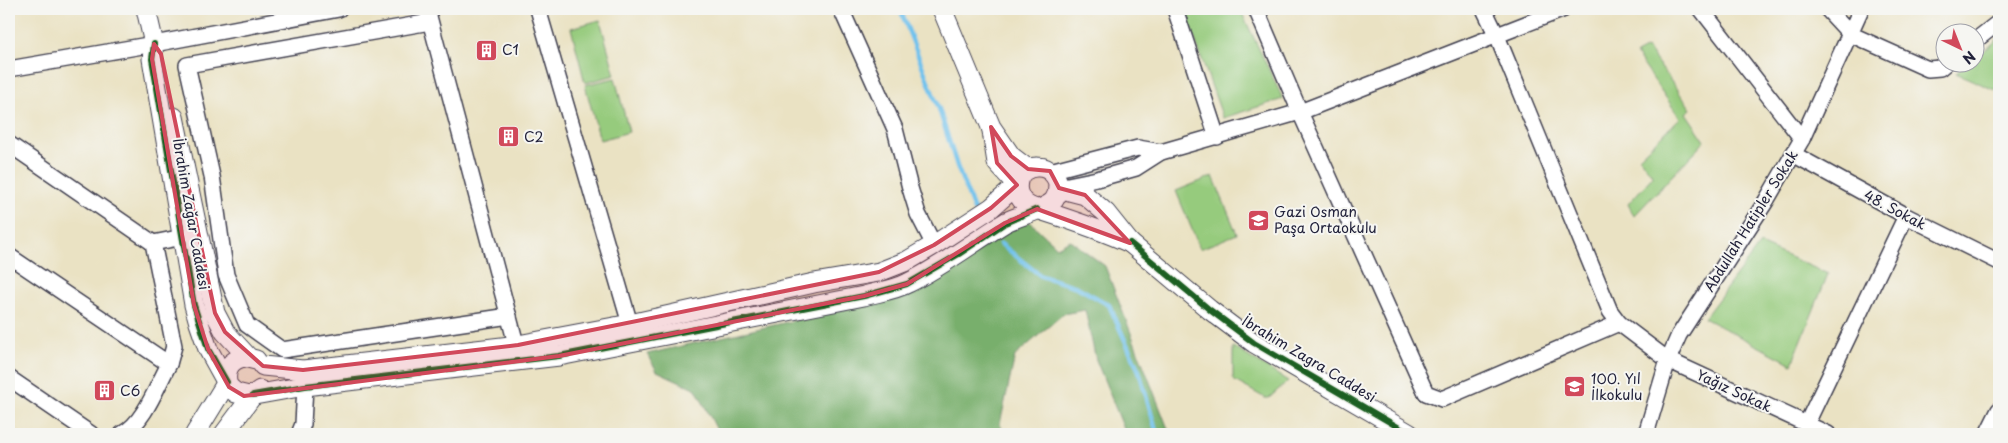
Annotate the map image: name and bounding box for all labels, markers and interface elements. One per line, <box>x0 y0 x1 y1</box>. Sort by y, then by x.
north arrow <box>1936 22 1986 72</box>
building icon: C1 <box>474 38 498 62</box>
place label: C1 <box>502 39 519 60</box>
text: N <box>1958 46 1980 69</box>
building icon: C2 <box>496 125 520 149</box>
place label: C2 <box>524 126 544 147</box>
street label: İbrahim Zağar Caddesi <box>168 136 215 292</box>
street label: Abdullah Hatipler Sokak <box>1698 146 1803 296</box>
street label: 48. Sokak <box>1860 184 1930 235</box>
place label: Gazi Osman Paşa Ortaokulu <box>1274 201 1377 238</box>
school or university icon: Gazi Osman Paşa Ortaokulu <box>1246 208 1270 232</box>
street label: İbrahim Zagra Caddesi <box>1238 310 1380 407</box>
street label: Yağız Sokak <box>1693 364 1775 417</box>
place label: 100. Yıl İlkokulu <box>1591 368 1642 405</box>
school or university icon: 100. Yıl İlkokulu <box>1563 375 1587 399</box>
building icon: C6 <box>92 379 116 403</box>
place label: C6 <box>120 380 140 401</box>

